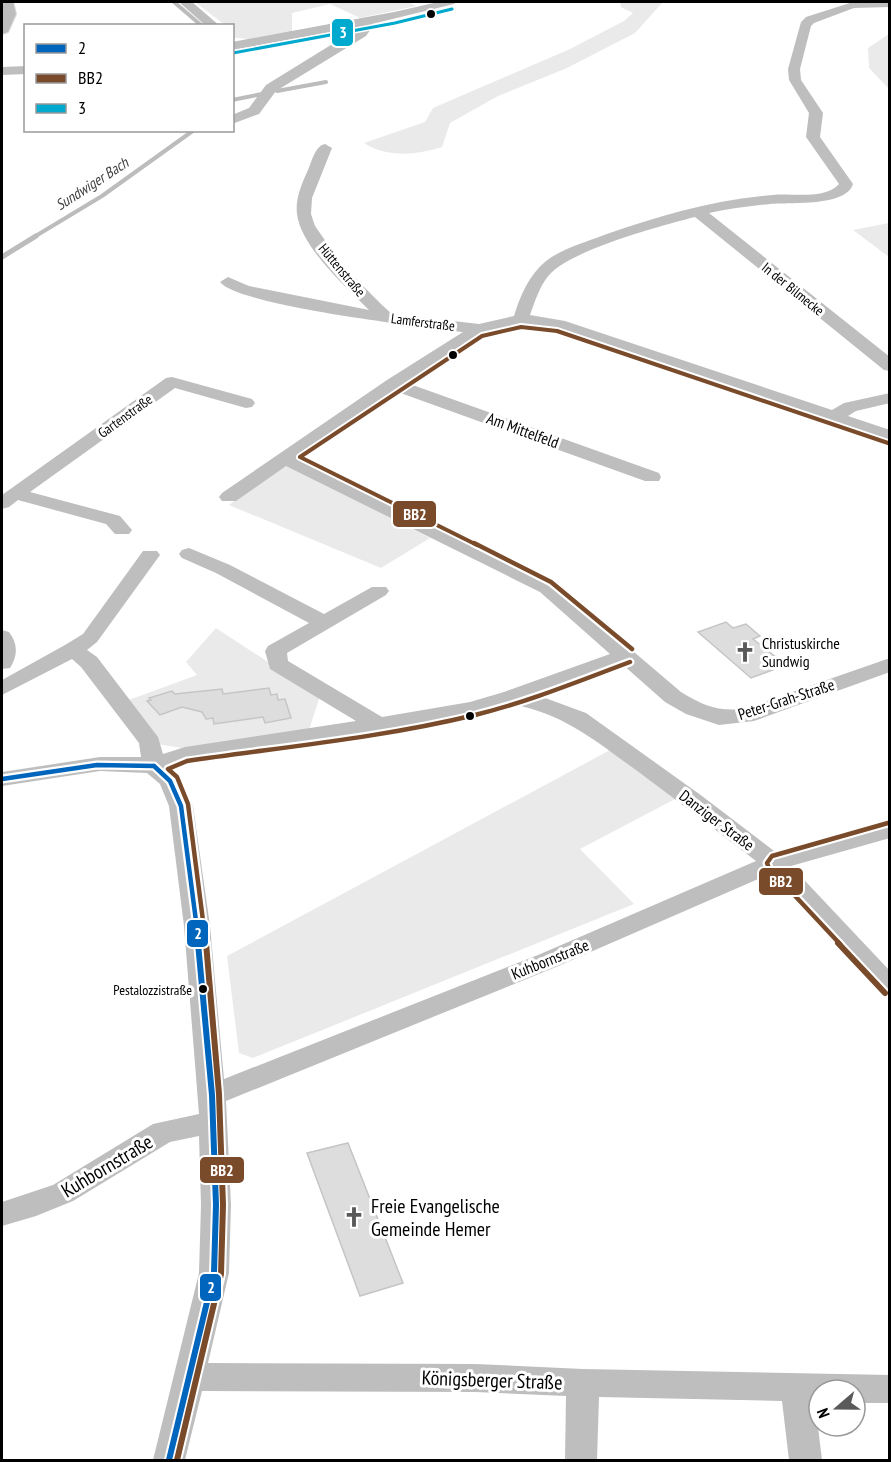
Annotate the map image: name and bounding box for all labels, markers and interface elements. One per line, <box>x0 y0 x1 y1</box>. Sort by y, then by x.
unlabelled marker <box>425 8 437 20</box>
line badge: 3 <box>331 18 354 47</box>
text: 3 <box>339 22 347 42</box>
legend <box>24 24 234 132</box>
text: 2 <box>78 36 86 59</box>
text: BB2 <box>78 66 103 89</box>
text: 3 <box>78 96 86 119</box>
water label: Sundwiger Bach <box>52 152 133 214</box>
street label: Hüttenstraße <box>315 240 370 300</box>
street label: In der Bilmecke <box>758 258 828 320</box>
street label: Lamferstraße <box>390 309 456 335</box>
unlabelled marker <box>447 349 459 361</box>
street label: Gartenstraße <box>94 390 156 442</box>
street label: Am Mittelfeld <box>484 408 562 452</box>
line badge: BB2 <box>392 500 437 528</box>
text: BB2 <box>403 504 427 524</box>
place label: Christuskirche Sundwig <box>762 633 840 671</box>
church icon: Christuskirche Sundwig <box>733 640 757 664</box>
street label: Peter-Grah-Straße <box>735 674 837 724</box>
unlabelled marker <box>464 710 476 722</box>
street label: Danziger Straße <box>676 785 758 855</box>
line badge: BB2 <box>758 867 804 896</box>
text: BB2 <box>769 871 793 891</box>
line badge: 2 <box>186 919 209 948</box>
text: 2 <box>194 923 202 943</box>
street label: Kuhbornstraße <box>508 934 592 984</box>
place label: Pestalozzistraße <box>113 981 192 999</box>
marker: Pestalozzistraße <box>197 983 209 995</box>
street label: Kuhbornstraße <box>56 1129 158 1203</box>
line badge: BB2 <box>199 1156 245 1184</box>
text: BB2 <box>210 1160 234 1180</box>
place label: Freie Evangelische Gemeinde Hemer <box>371 1193 500 1242</box>
church icon: Freie Evangelische Gemeinde Hemer <box>342 1205 366 1229</box>
line badge: 2 <box>199 1273 222 1302</box>
text: 2 <box>207 1277 215 1297</box>
street label: Königsberger Straße <box>421 1365 563 1395</box>
north arrow <box>807 1378 867 1438</box>
text: N <box>812 1406 834 1421</box>

